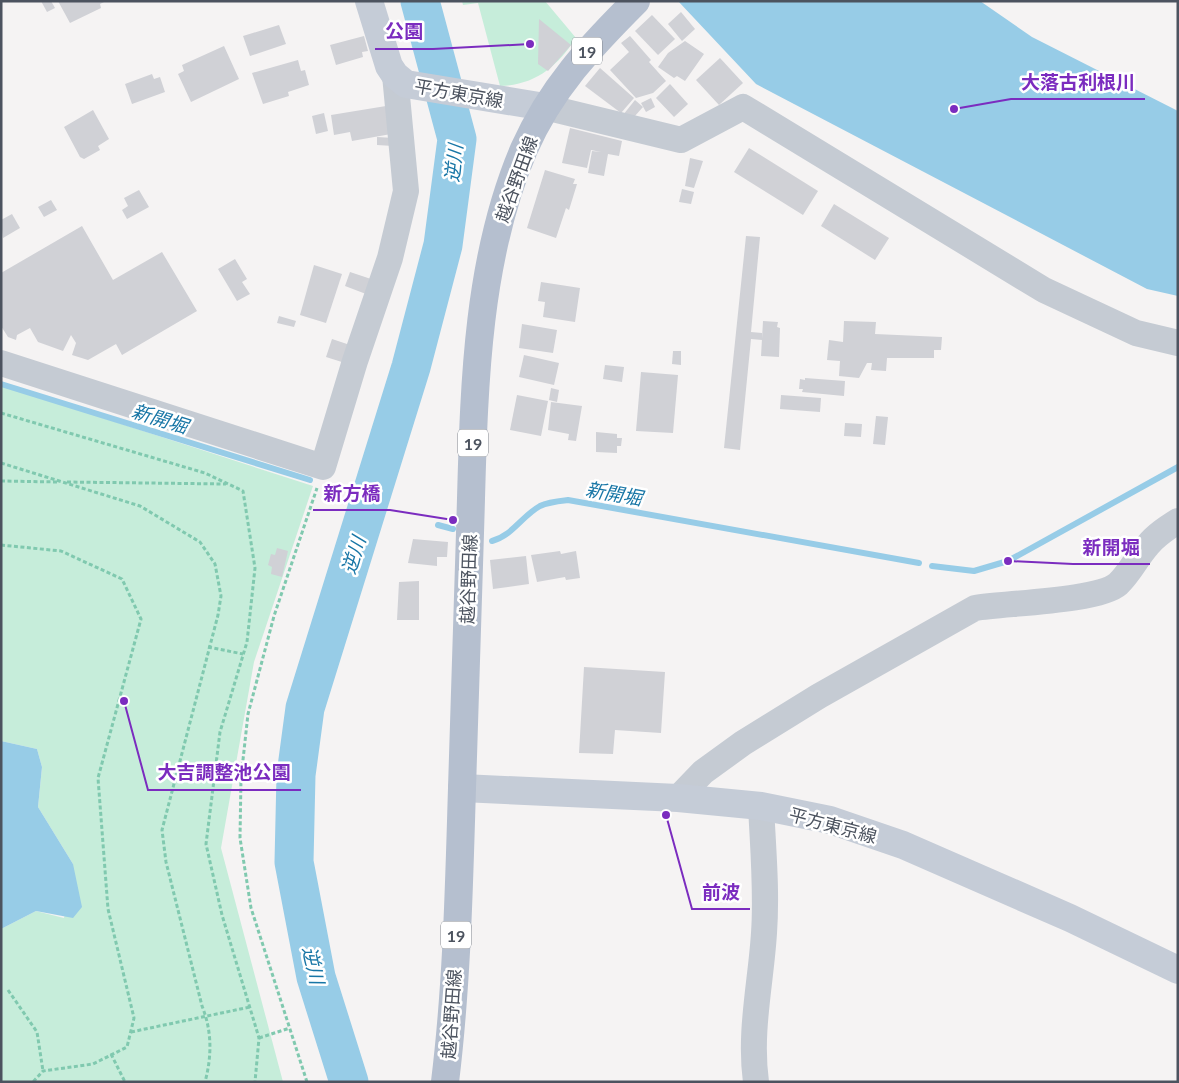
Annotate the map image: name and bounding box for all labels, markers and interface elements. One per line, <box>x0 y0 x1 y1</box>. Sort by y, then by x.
callout: 公園 <box>375 15 433 49</box>
text: 公園 <box>385 19 423 42</box>
road number: 19 <box>572 37 602 64</box>
callout: 大落古利根川 <box>1011 65 1145 99</box>
text: 大落古利根川 <box>1021 70 1135 93</box>
street label: 平方東京線 <box>413 74 505 112</box>
street label: 越谷野田線 <box>490 133 542 225</box>
water label: 逆川 <box>440 141 467 183</box>
water label: 新開堀 <box>129 399 193 438</box>
road number: 19 <box>458 429 488 456</box>
callout: 新方橋 <box>313 476 390 510</box>
water label: 新開堀 <box>584 477 647 510</box>
text: 新方橋 <box>323 481 381 504</box>
callout: 新開堀 <box>1073 530 1150 564</box>
water label: 逆川 <box>336 532 370 577</box>
street label: 越谷野田線 <box>455 534 481 624</box>
text: 新開堀 <box>1082 535 1140 558</box>
callout: 大吉調整池公園 <box>148 756 301 790</box>
text: 大吉調整池公園 <box>157 760 291 783</box>
street label: 平方東京線 <box>787 803 879 847</box>
callout: 前波 <box>692 875 750 909</box>
text: 前波 <box>702 880 740 903</box>
road number: 19 <box>441 922 471 948</box>
water label: 逆川 <box>299 944 330 988</box>
street label: 越谷野田線 <box>437 968 465 1060</box>

